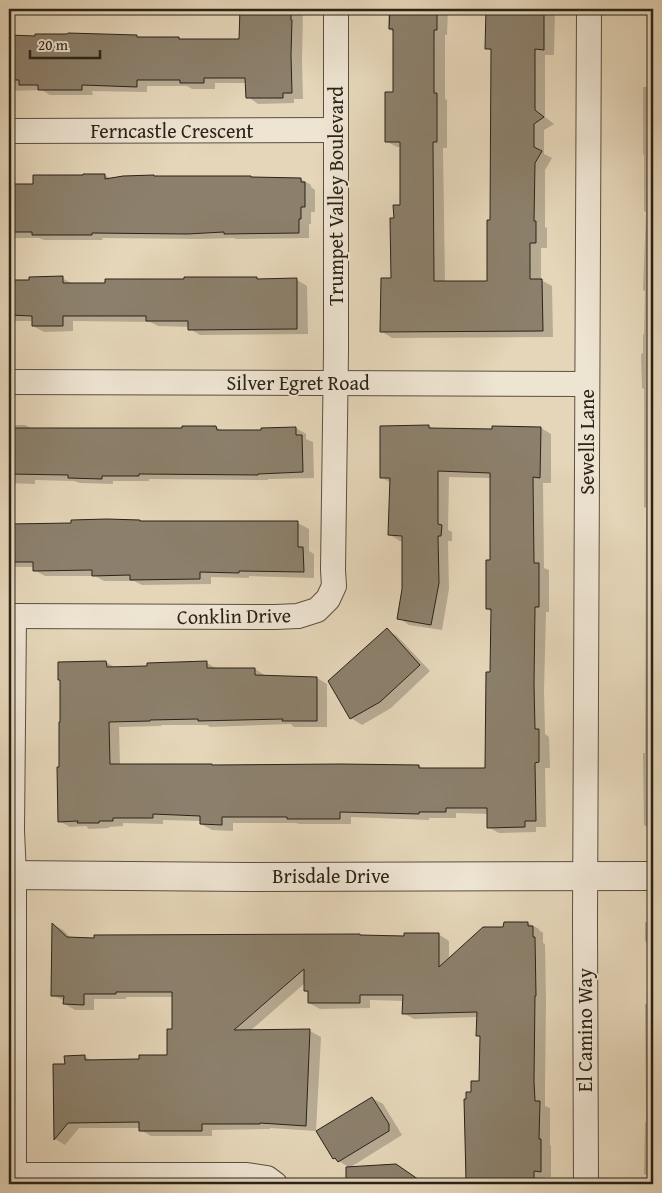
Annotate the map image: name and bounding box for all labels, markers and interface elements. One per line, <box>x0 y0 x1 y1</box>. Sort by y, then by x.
scale bar <box>30 28 100 60</box>
text: 20 m <box>38 34 69 55</box>
street label: Trumpet Valley Boulevard <box>321 86 350 306</box>
street label: Ferncastle Crescent <box>90 116 254 145</box>
street label: Silver Egret Road <box>226 368 370 397</box>
street label: Sewells Lane <box>572 389 601 495</box>
street label: Conklin Drive <box>177 600 291 631</box>
street label: Brisdale Drive <box>272 861 390 890</box>
street label: El Camino Way <box>570 968 599 1092</box>

